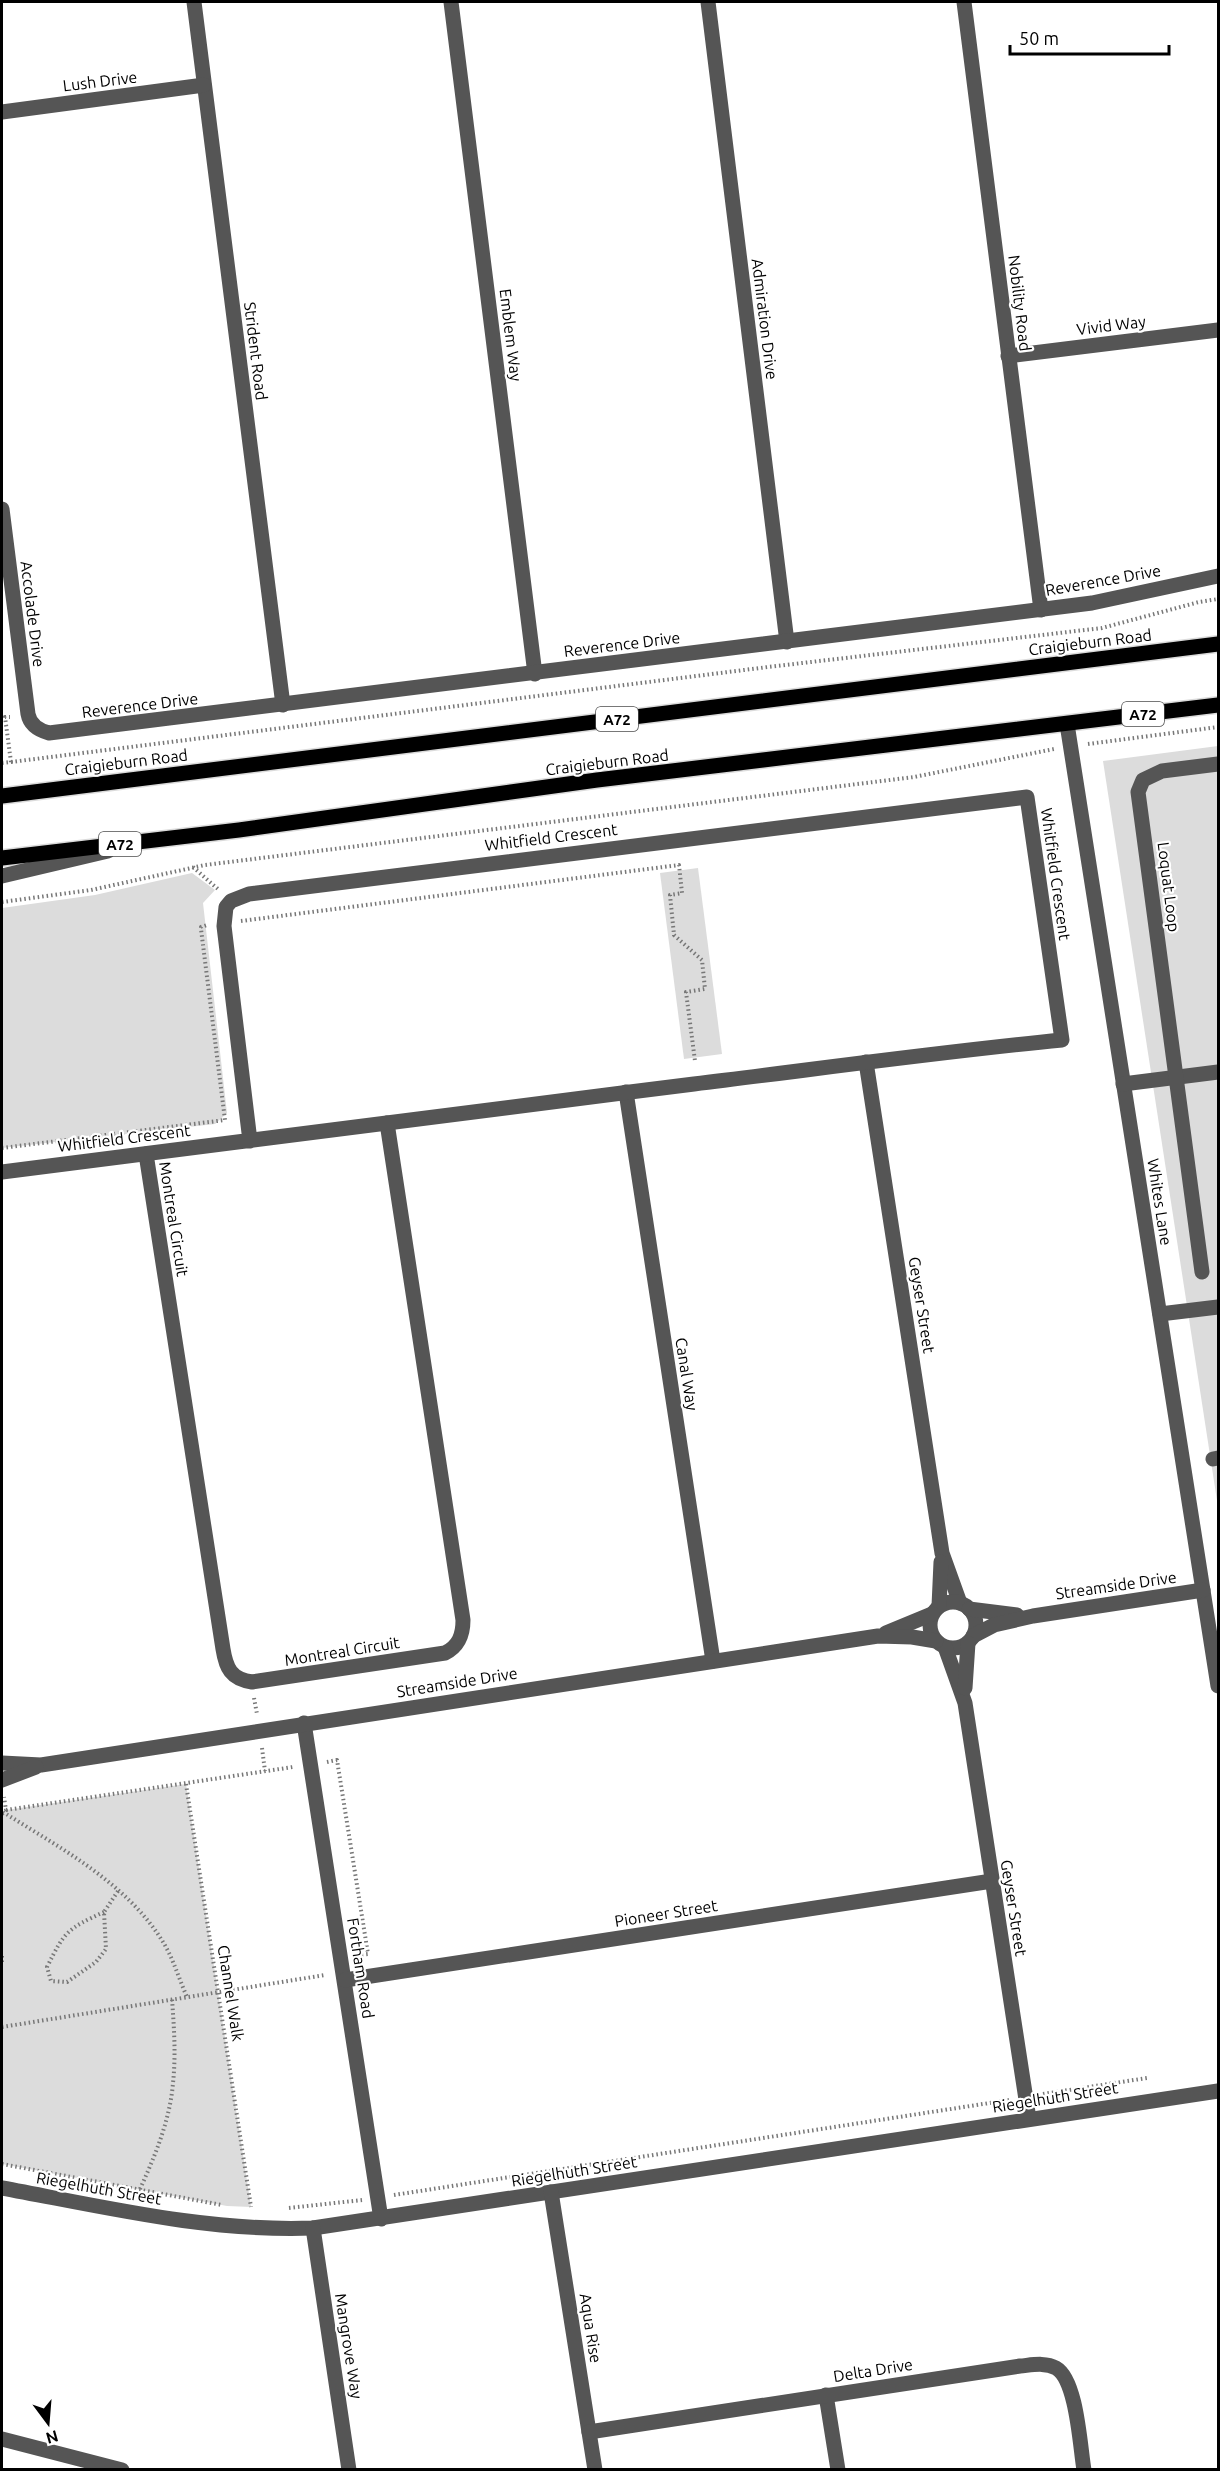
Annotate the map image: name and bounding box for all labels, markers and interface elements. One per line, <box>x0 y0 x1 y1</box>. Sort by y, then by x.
scale bar <box>1010 18 1169 56</box>
text: 50 m <box>1019 28 1059 48</box>
street label: Lush Drive <box>62 68 138 94</box>
street label: Nobility Road <box>1005 254 1035 352</box>
street label: Admiration Drive <box>749 257 781 381</box>
street label: Emblem Way <box>496 288 526 383</box>
street label: Strident Road <box>241 301 271 401</box>
street label: Vivid Way <box>1075 312 1147 338</box>
street label: Accolade Drive <box>18 560 48 668</box>
street label: Reverence Drive <box>1044 561 1162 599</box>
street label: Craigieburn Road <box>1027 626 1153 658</box>
street label: Reverence Drive <box>563 628 681 660</box>
street label: Reverence Drive <box>81 689 199 721</box>
road number: A72 <box>1122 702 1164 726</box>
road number: A72 <box>596 707 638 731</box>
street label: Craigieburn Road <box>63 746 189 778</box>
street label: Craigieburn Road <box>544 746 670 778</box>
street label: Whitfield Crescent <box>1038 807 1074 942</box>
street label: Whitfield Crescent <box>484 820 619 854</box>
road number: A72 <box>99 832 141 856</box>
street label: Loquat Loop <box>1155 841 1183 933</box>
street label: Whitfield Crescent <box>57 1121 192 1155</box>
street label: Whites Lane <box>1144 1157 1176 1247</box>
street label: Montreal Circuit <box>156 1160 192 1278</box>
street label: Geyser Street <box>905 1256 939 1355</box>
street label: Canal Way <box>672 1336 702 1412</box>
street label: Streamside Drive <box>1054 1568 1178 1602</box>
street label: Montreal Circuit <box>283 1633 401 1669</box>
street label: Streamside Drive <box>395 1664 519 1700</box>
street label: Geyser Street <box>997 1859 1031 1958</box>
street label: Pioneer Street <box>613 1896 719 1930</box>
street label: Fortham Road <box>344 1916 378 2020</box>
street label: Channel Walk <box>215 1944 247 2042</box>
street label: Riegelhuth Street <box>991 2078 1120 2116</box>
street label: Riegelhuth Street <box>510 2152 639 2190</box>
street label: Riegelhuth Street <box>35 2168 164 2208</box>
street label: Mangrove Way <box>332 2292 366 2400</box>
street label: Aqua Rise <box>577 2292 605 2364</box>
street label: Delta Drive <box>832 2355 914 2385</box>
north arrow <box>18 2393 78 2453</box>
text: N <box>44 2427 60 2448</box>

